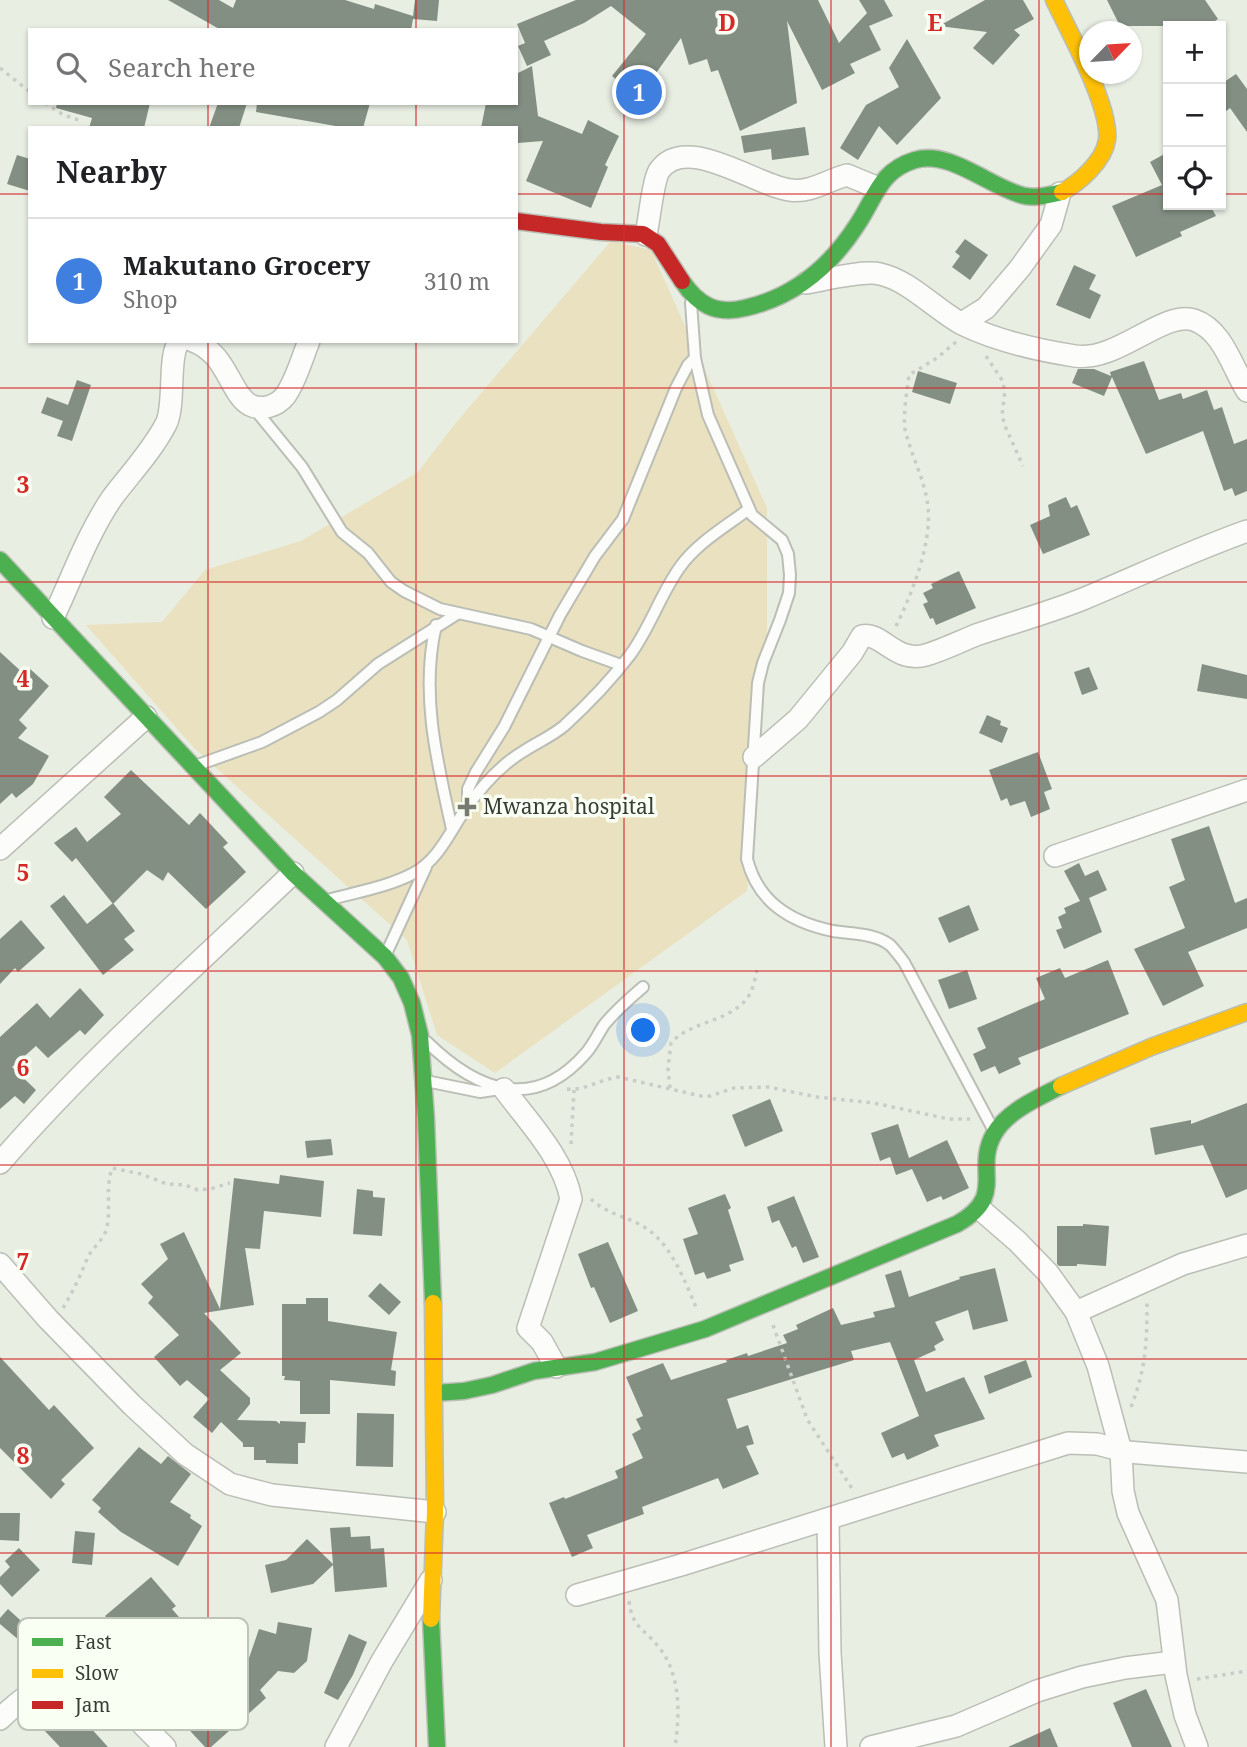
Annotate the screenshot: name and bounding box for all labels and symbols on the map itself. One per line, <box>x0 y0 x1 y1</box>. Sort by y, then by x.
text: D <box>718 6 736 38</box>
text: E <box>927 6 943 38</box>
north arrow <box>1079 21 1142 84</box>
pin: 1 <box>616 66 662 118</box>
text: 3 <box>17 468 30 500</box>
text: 4 <box>17 662 30 694</box>
place label: Mwanza hospital <box>483 792 655 820</box>
marker: Mwanza hospital <box>457 797 477 817</box>
text: 5 <box>17 856 30 888</box>
your location <box>626 1013 660 1047</box>
text: 6 <box>17 1051 30 1083</box>
text: 7 <box>17 1245 30 1277</box>
text: 8 <box>17 1439 30 1471</box>
legend <box>18 1618 248 1730</box>
text: Fast <box>75 1629 112 1655</box>
text: Slow <box>75 1660 119 1686</box>
text: Jam <box>74 1692 110 1718</box>

